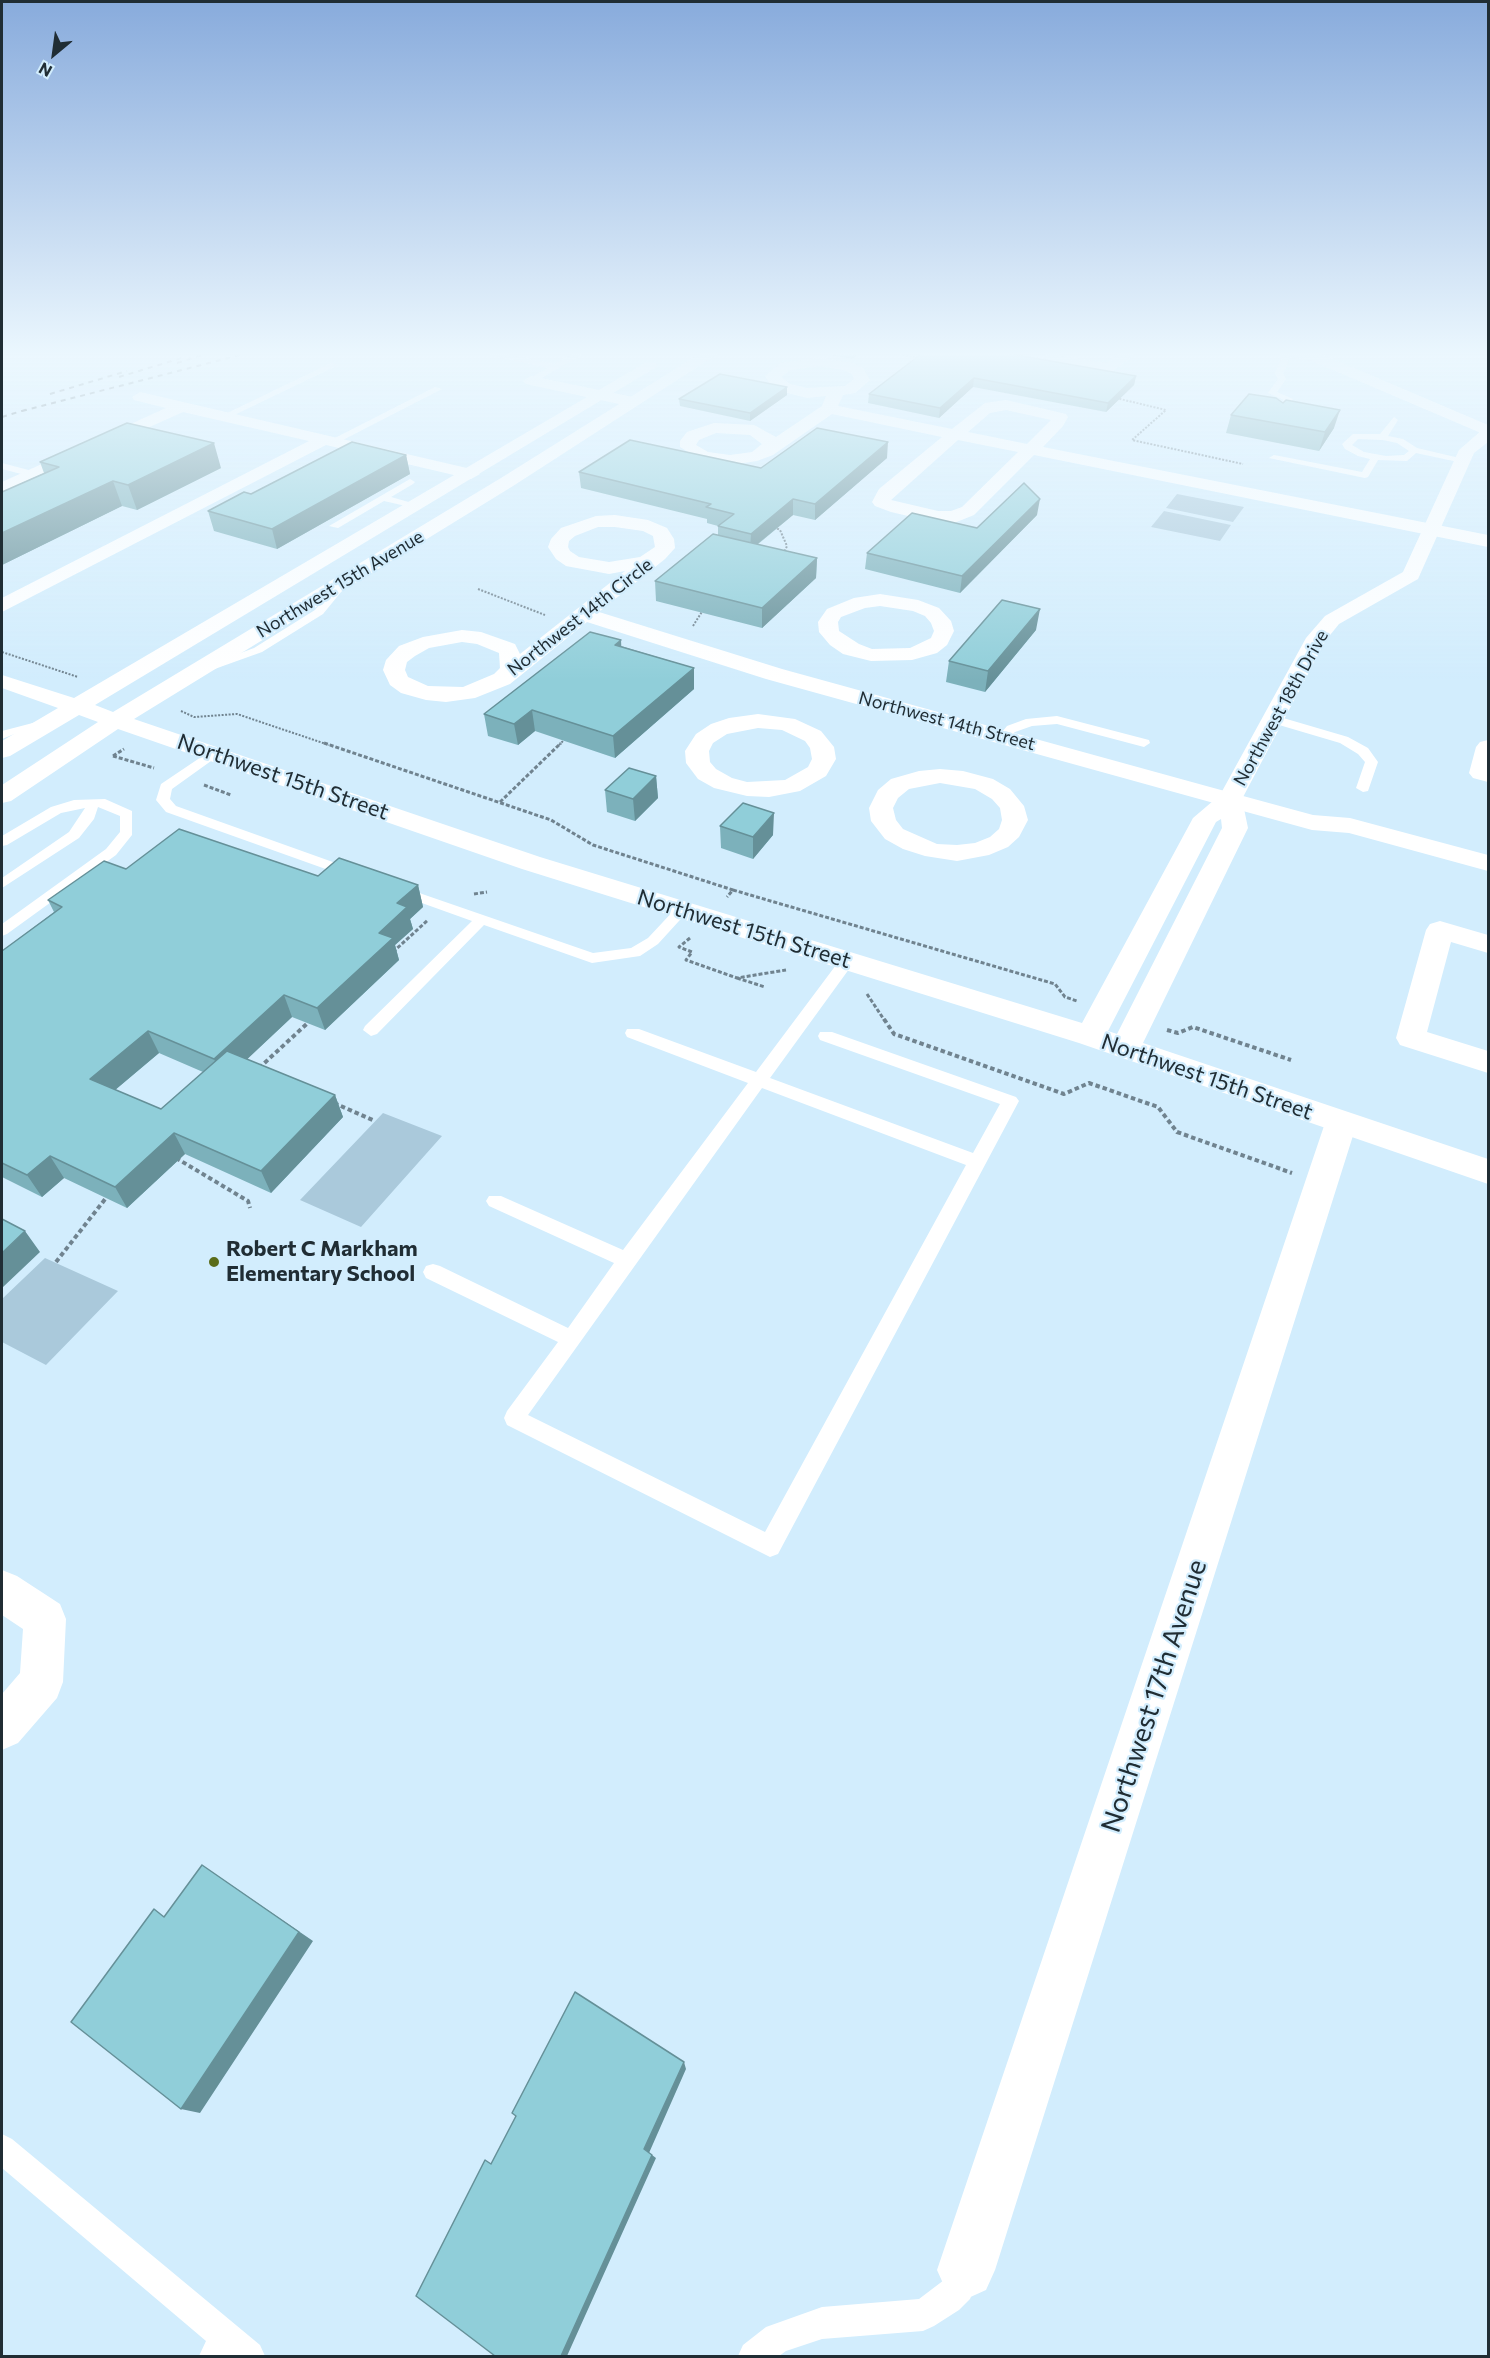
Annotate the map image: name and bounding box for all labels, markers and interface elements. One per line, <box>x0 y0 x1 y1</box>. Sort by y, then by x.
north arrow <box>24 24 84 84</box>
text: N <box>35 59 55 81</box>
street label: Northwest 15th Avenue <box>253 526 427 642</box>
street label: Northwest 14th Circle <box>503 554 657 680</box>
street label: Northwest 18th Drive <box>1229 626 1333 790</box>
street label: Northwest 14th Street <box>856 687 1038 755</box>
street label: Northwest 15th Street <box>174 728 392 826</box>
street label: Northwest 15th Street <box>634 884 854 974</box>
street label: Northwest 15th Street <box>1098 1028 1316 1126</box>
place label: Robert C Markham Elementary School <box>226 1236 418 1288</box>
marker: Robert C Markham Elementary School <box>207 1255 221 1269</box>
street label: Northwest 17th Avenue <box>1095 1556 1213 1836</box>

